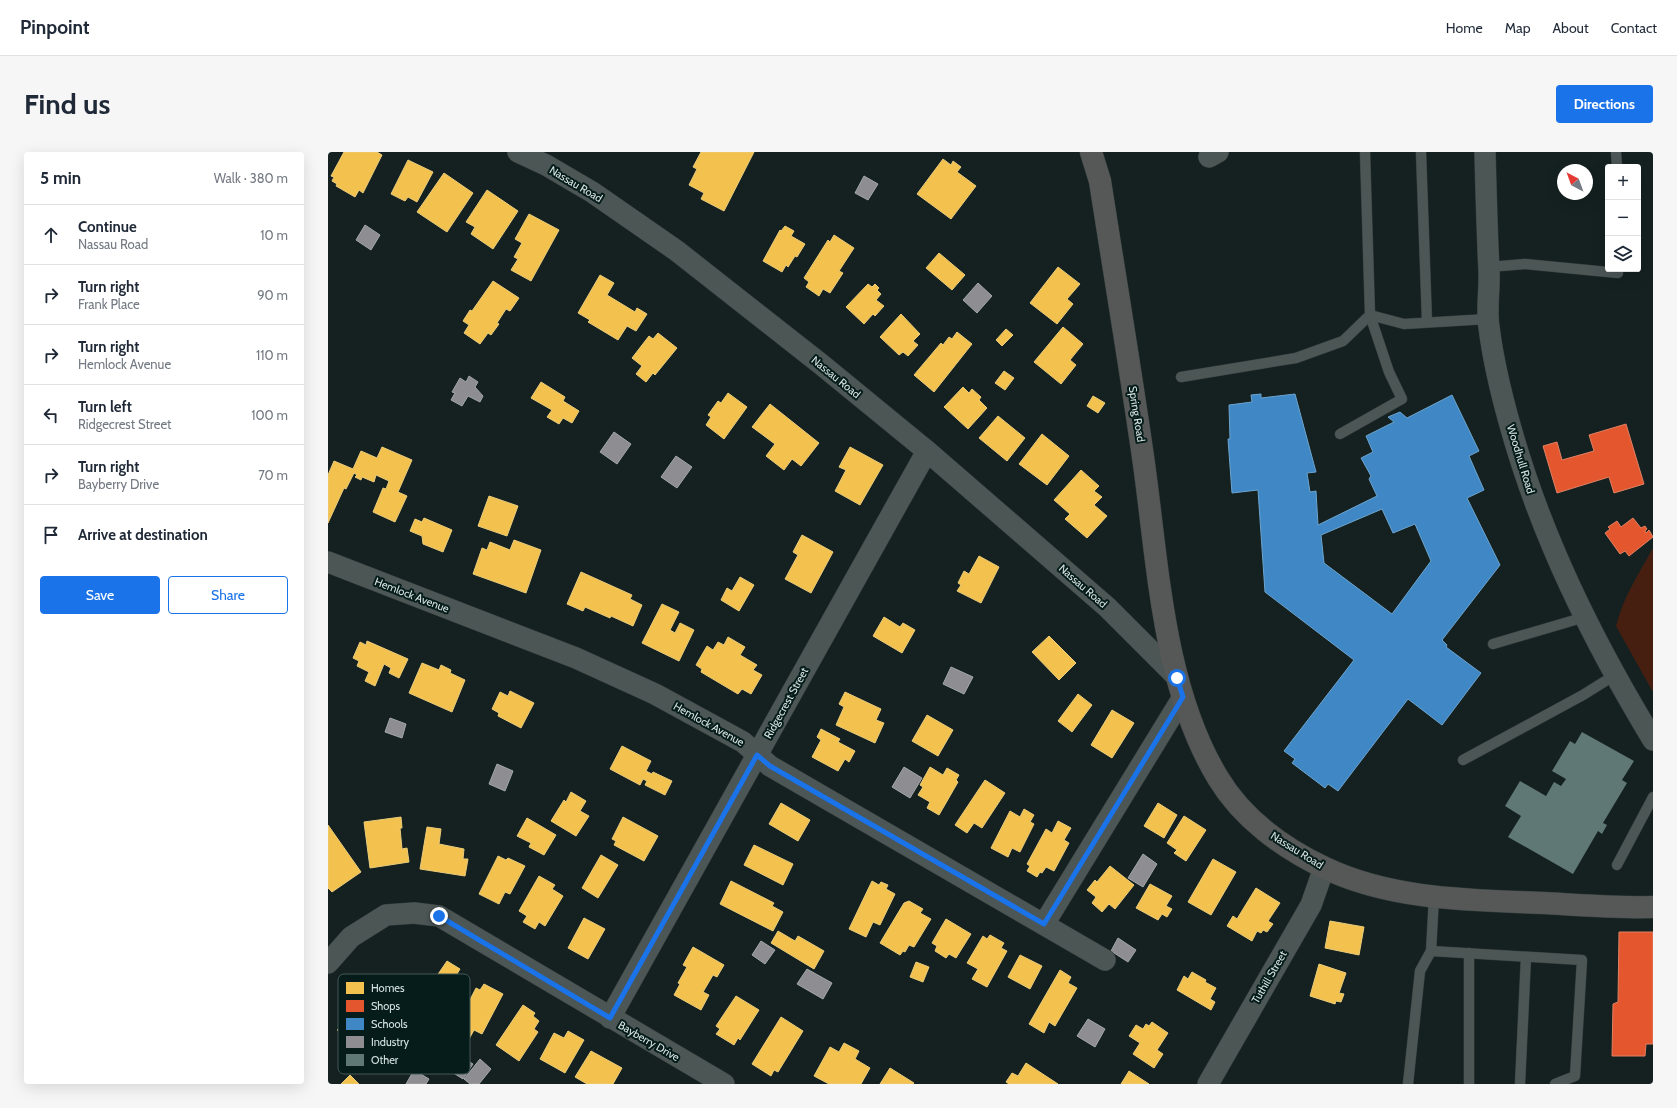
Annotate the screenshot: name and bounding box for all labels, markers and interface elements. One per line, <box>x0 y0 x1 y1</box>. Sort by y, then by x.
text: Pinpoint <box>20 16 89 39</box>
text: Home <box>1446 19 1483 37</box>
text: Map <box>1505 19 1530 37</box>
text: About <box>1552 19 1589 37</box>
text: Contact <box>1611 19 1657 37</box>
button: Directions <box>1556 85 1653 123</box>
text: Find us <box>24 87 110 121</box>
street label: Nassau Road <box>547 163 605 205</box>
north arrow <box>1557 164 1593 200</box>
map controls <box>1605 164 1641 272</box>
button: + <box>1605 164 1641 200</box>
text: 5 min <box>40 168 81 188</box>
text: Walk · 380 m <box>214 170 288 186</box>
button: − <box>1605 200 1641 236</box>
text: Continue <box>78 218 137 236</box>
icon: ahead <box>40 224 62 246</box>
text: 10 m <box>260 227 288 243</box>
text: Nassau Road <box>78 236 148 252</box>
button: layers <box>1605 236 1641 272</box>
text: Turn right <box>78 278 139 296</box>
icon: right <box>40 284 62 306</box>
text: 90 m <box>257 287 288 303</box>
text: Frank Place <box>78 296 140 312</box>
text: Turn right <box>78 338 139 356</box>
icon: right <box>40 344 62 366</box>
text: 110 m <box>256 347 288 363</box>
street label: Nassau Road <box>809 353 863 401</box>
text: Hemlock Avenue <box>78 356 171 372</box>
street label: Spring Road <box>1126 385 1148 443</box>
text: Turn left <box>78 398 132 416</box>
icon: left <box>40 404 62 426</box>
text: 100 m <box>251 407 288 423</box>
text: Ridgecrest Street <box>78 416 171 432</box>
street label: Woodhull Road <box>1504 423 1538 495</box>
text: Turn right <box>78 458 139 476</box>
icon: right <box>40 464 62 486</box>
text: 70 m <box>258 467 288 483</box>
text: Bayberry Drive <box>78 476 159 492</box>
icon: arrive <box>40 524 62 546</box>
text: Arrive at destination <box>78 526 208 544</box>
street label: Nassau Road <box>1056 561 1110 611</box>
street label: Hemlock Avenue <box>373 574 452 616</box>
button: Save <box>40 576 160 614</box>
button: Share <box>168 576 288 614</box>
street label: Ridgecrest Street <box>761 665 811 741</box>
route start <box>1168 669 1186 687</box>
street label: Hemlock Avenue <box>671 699 747 749</box>
street label: Nassau Road <box>1268 828 1326 872</box>
route end <box>430 907 448 925</box>
street label: Tuthill Street <box>1248 948 1290 1006</box>
legend <box>338 974 470 1074</box>
text: Homes <box>371 981 405 995</box>
text: Shops <box>371 999 400 1013</box>
text: Schools <box>371 1017 408 1031</box>
street label: Bayberry Drive <box>616 1018 683 1064</box>
text: Industry <box>371 1035 409 1049</box>
text: Other <box>371 1053 399 1067</box>

